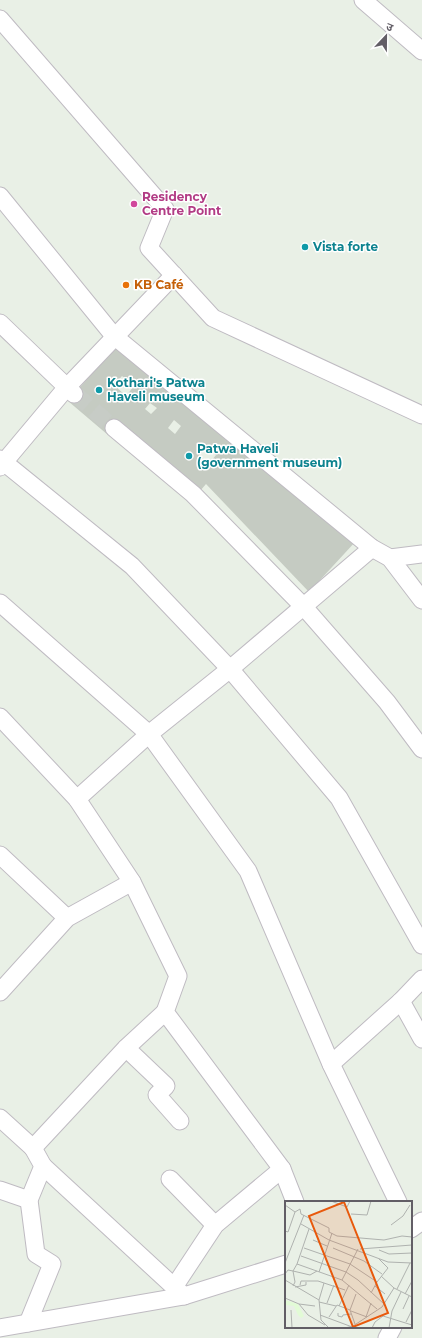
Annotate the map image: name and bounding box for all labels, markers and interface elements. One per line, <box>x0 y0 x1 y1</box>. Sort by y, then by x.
north arrow <box>366 16 406 56</box>
text: उ <box>384 19 396 35</box>
place label: Residency Centre Point <box>142 189 222 218</box>
marker: Residency Centre Point <box>129 199 139 209</box>
place label: Vista forte <box>312 239 378 254</box>
marker: Vista forte <box>300 242 310 252</box>
place label: KB Café <box>134 277 184 292</box>
marker: KB Café <box>121 280 131 290</box>
place label: Kothari's Patwa Haveli museum <box>107 375 205 404</box>
marker: Kothari's Patwa Haveli museum <box>94 385 104 395</box>
place label: Patwa Haveli (government museum) <box>197 441 342 470</box>
marker: Patwa Haveli (government museum) <box>184 451 194 461</box>
inset map <box>285 1201 412 1328</box>

